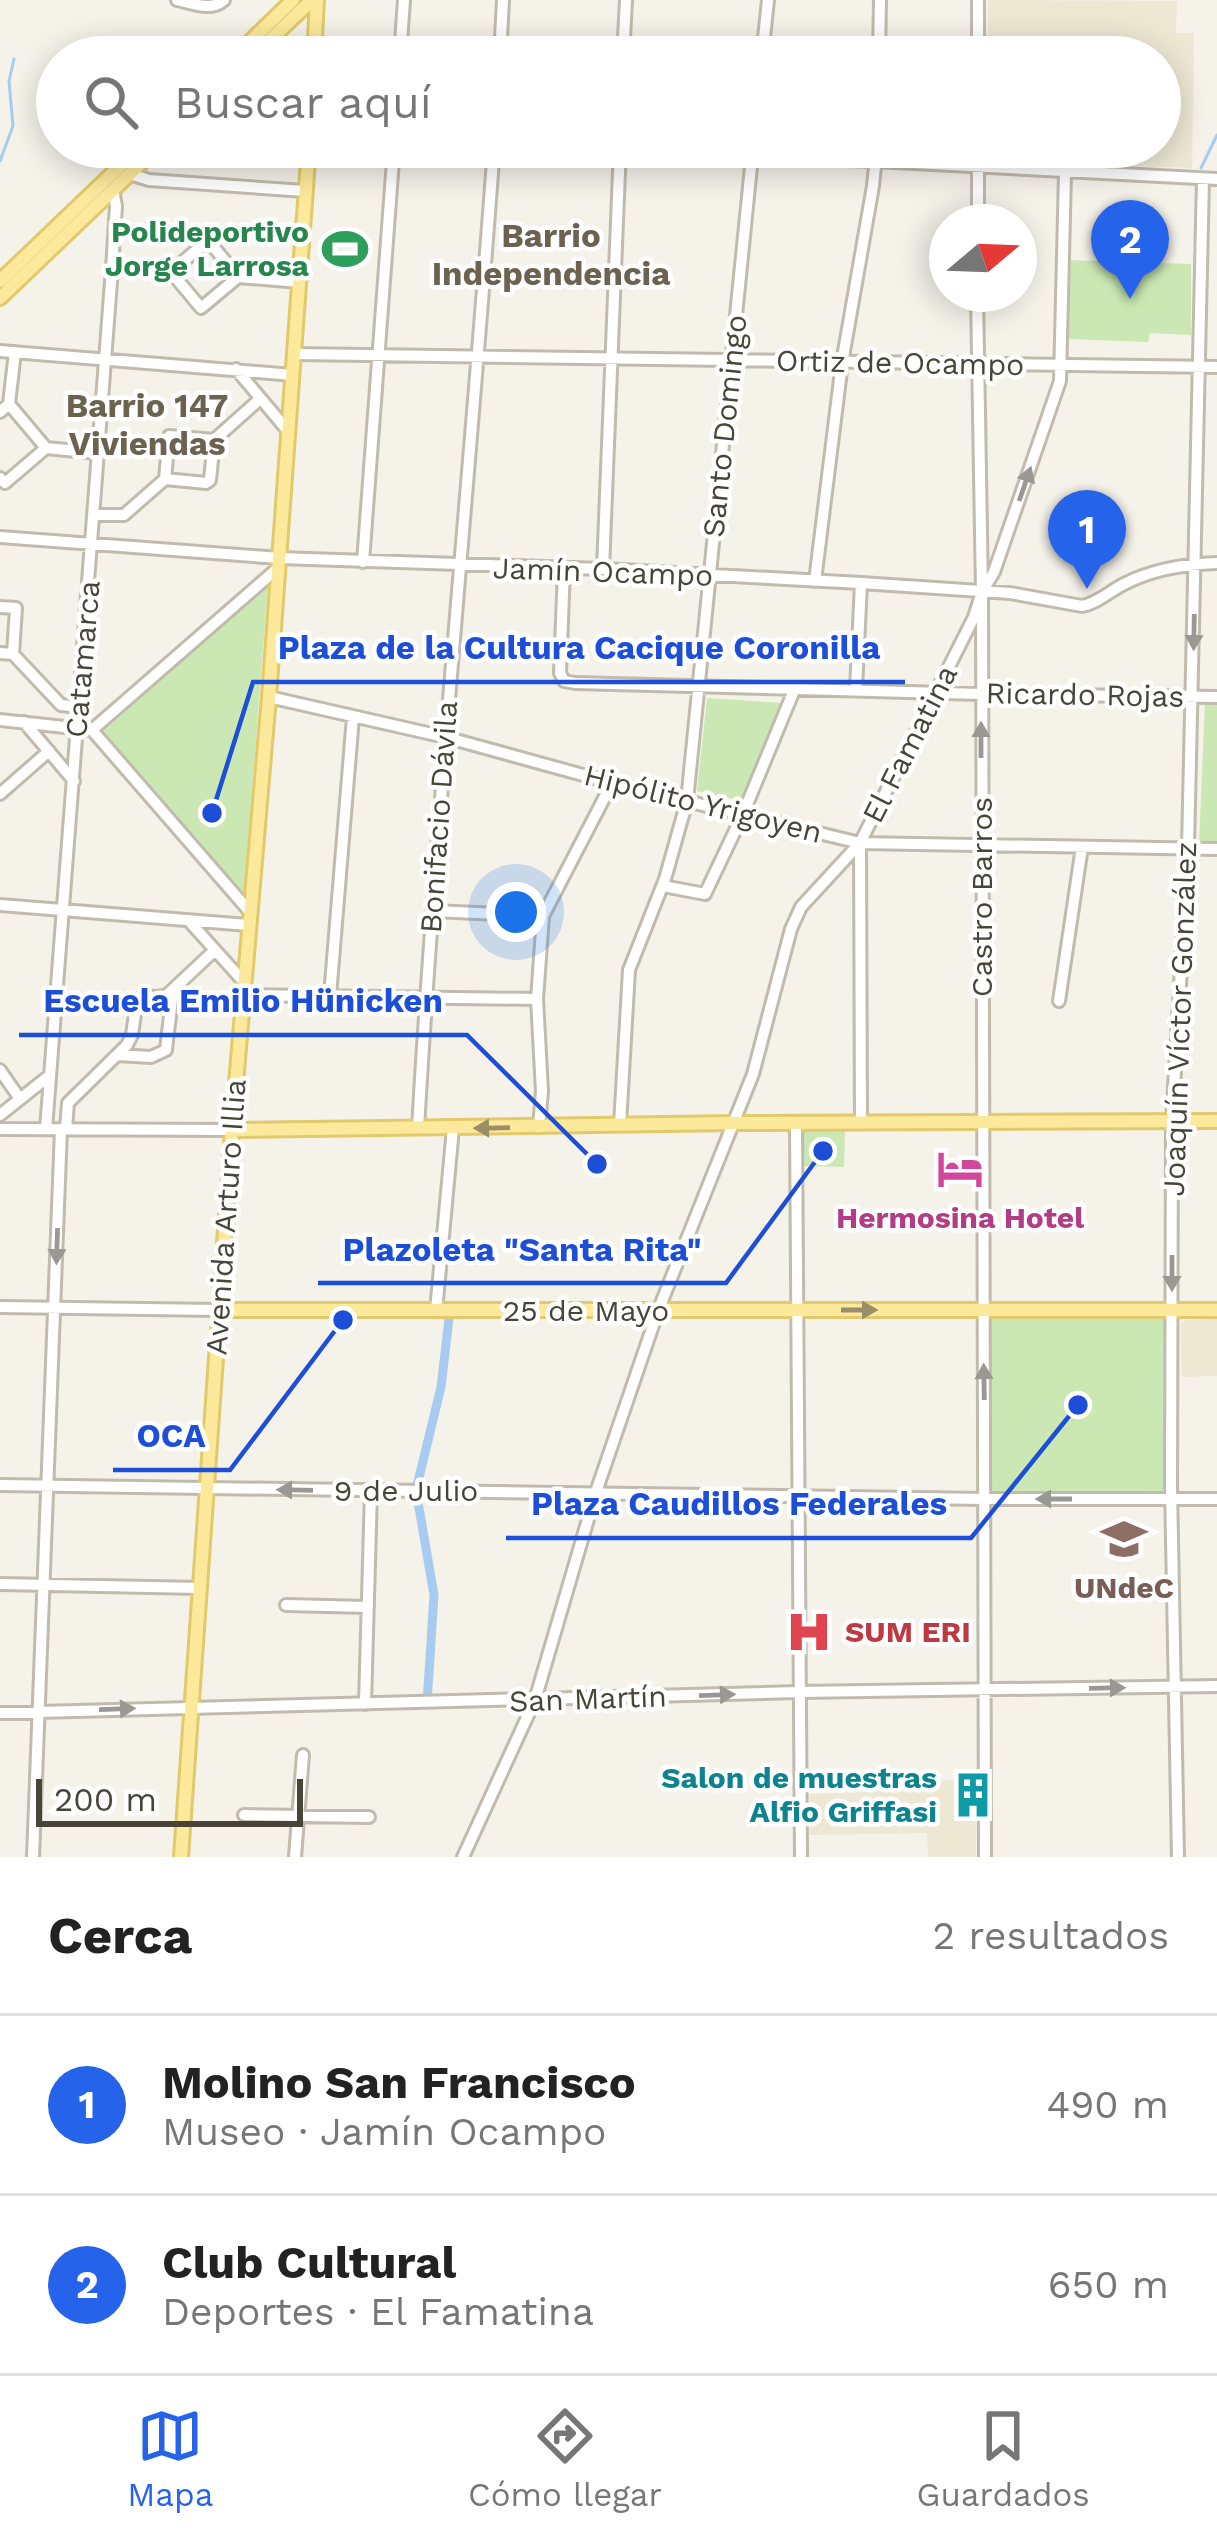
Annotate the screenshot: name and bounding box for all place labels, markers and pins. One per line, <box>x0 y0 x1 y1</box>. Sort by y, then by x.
pin: 2 <box>1091 200 1169 299</box>
place label: Polideportivo Jorge Larrosa <box>105 214 310 283</box>
sports icon: Polideportivo Jorge Larrosa <box>320 224 370 274</box>
pin: 1 <box>1048 490 1126 589</box>
callout: Plaza de la Cultura Cacique Coronilla <box>253 613 905 682</box>
callout: Escuela Emilio Hünicken <box>19 966 467 1035</box>
hotel icon: Hermosina Hotel <box>935 1144 985 1194</box>
place label: Hermosina Hotel <box>836 1200 1084 1235</box>
callout: Plazoleta "Santa Rita" <box>318 1214 726 1283</box>
callout: OCA <box>113 1401 230 1470</box>
callout: Plaza Caudillos Federales <box>506 1469 971 1538</box>
school or university icon: UNdeC <box>1099 1514 1149 1564</box>
place label: UNdeC <box>1074 1570 1174 1605</box>
hospital icon: SUM ERI <box>784 1607 834 1657</box>
place label: SUM ERI <box>845 1614 971 1649</box>
place label: Salon de muestras Alfio Griffasi <box>661 1760 937 1829</box>
building icon: Salon de muestras Alfio Griffasi <box>948 1770 998 1820</box>

